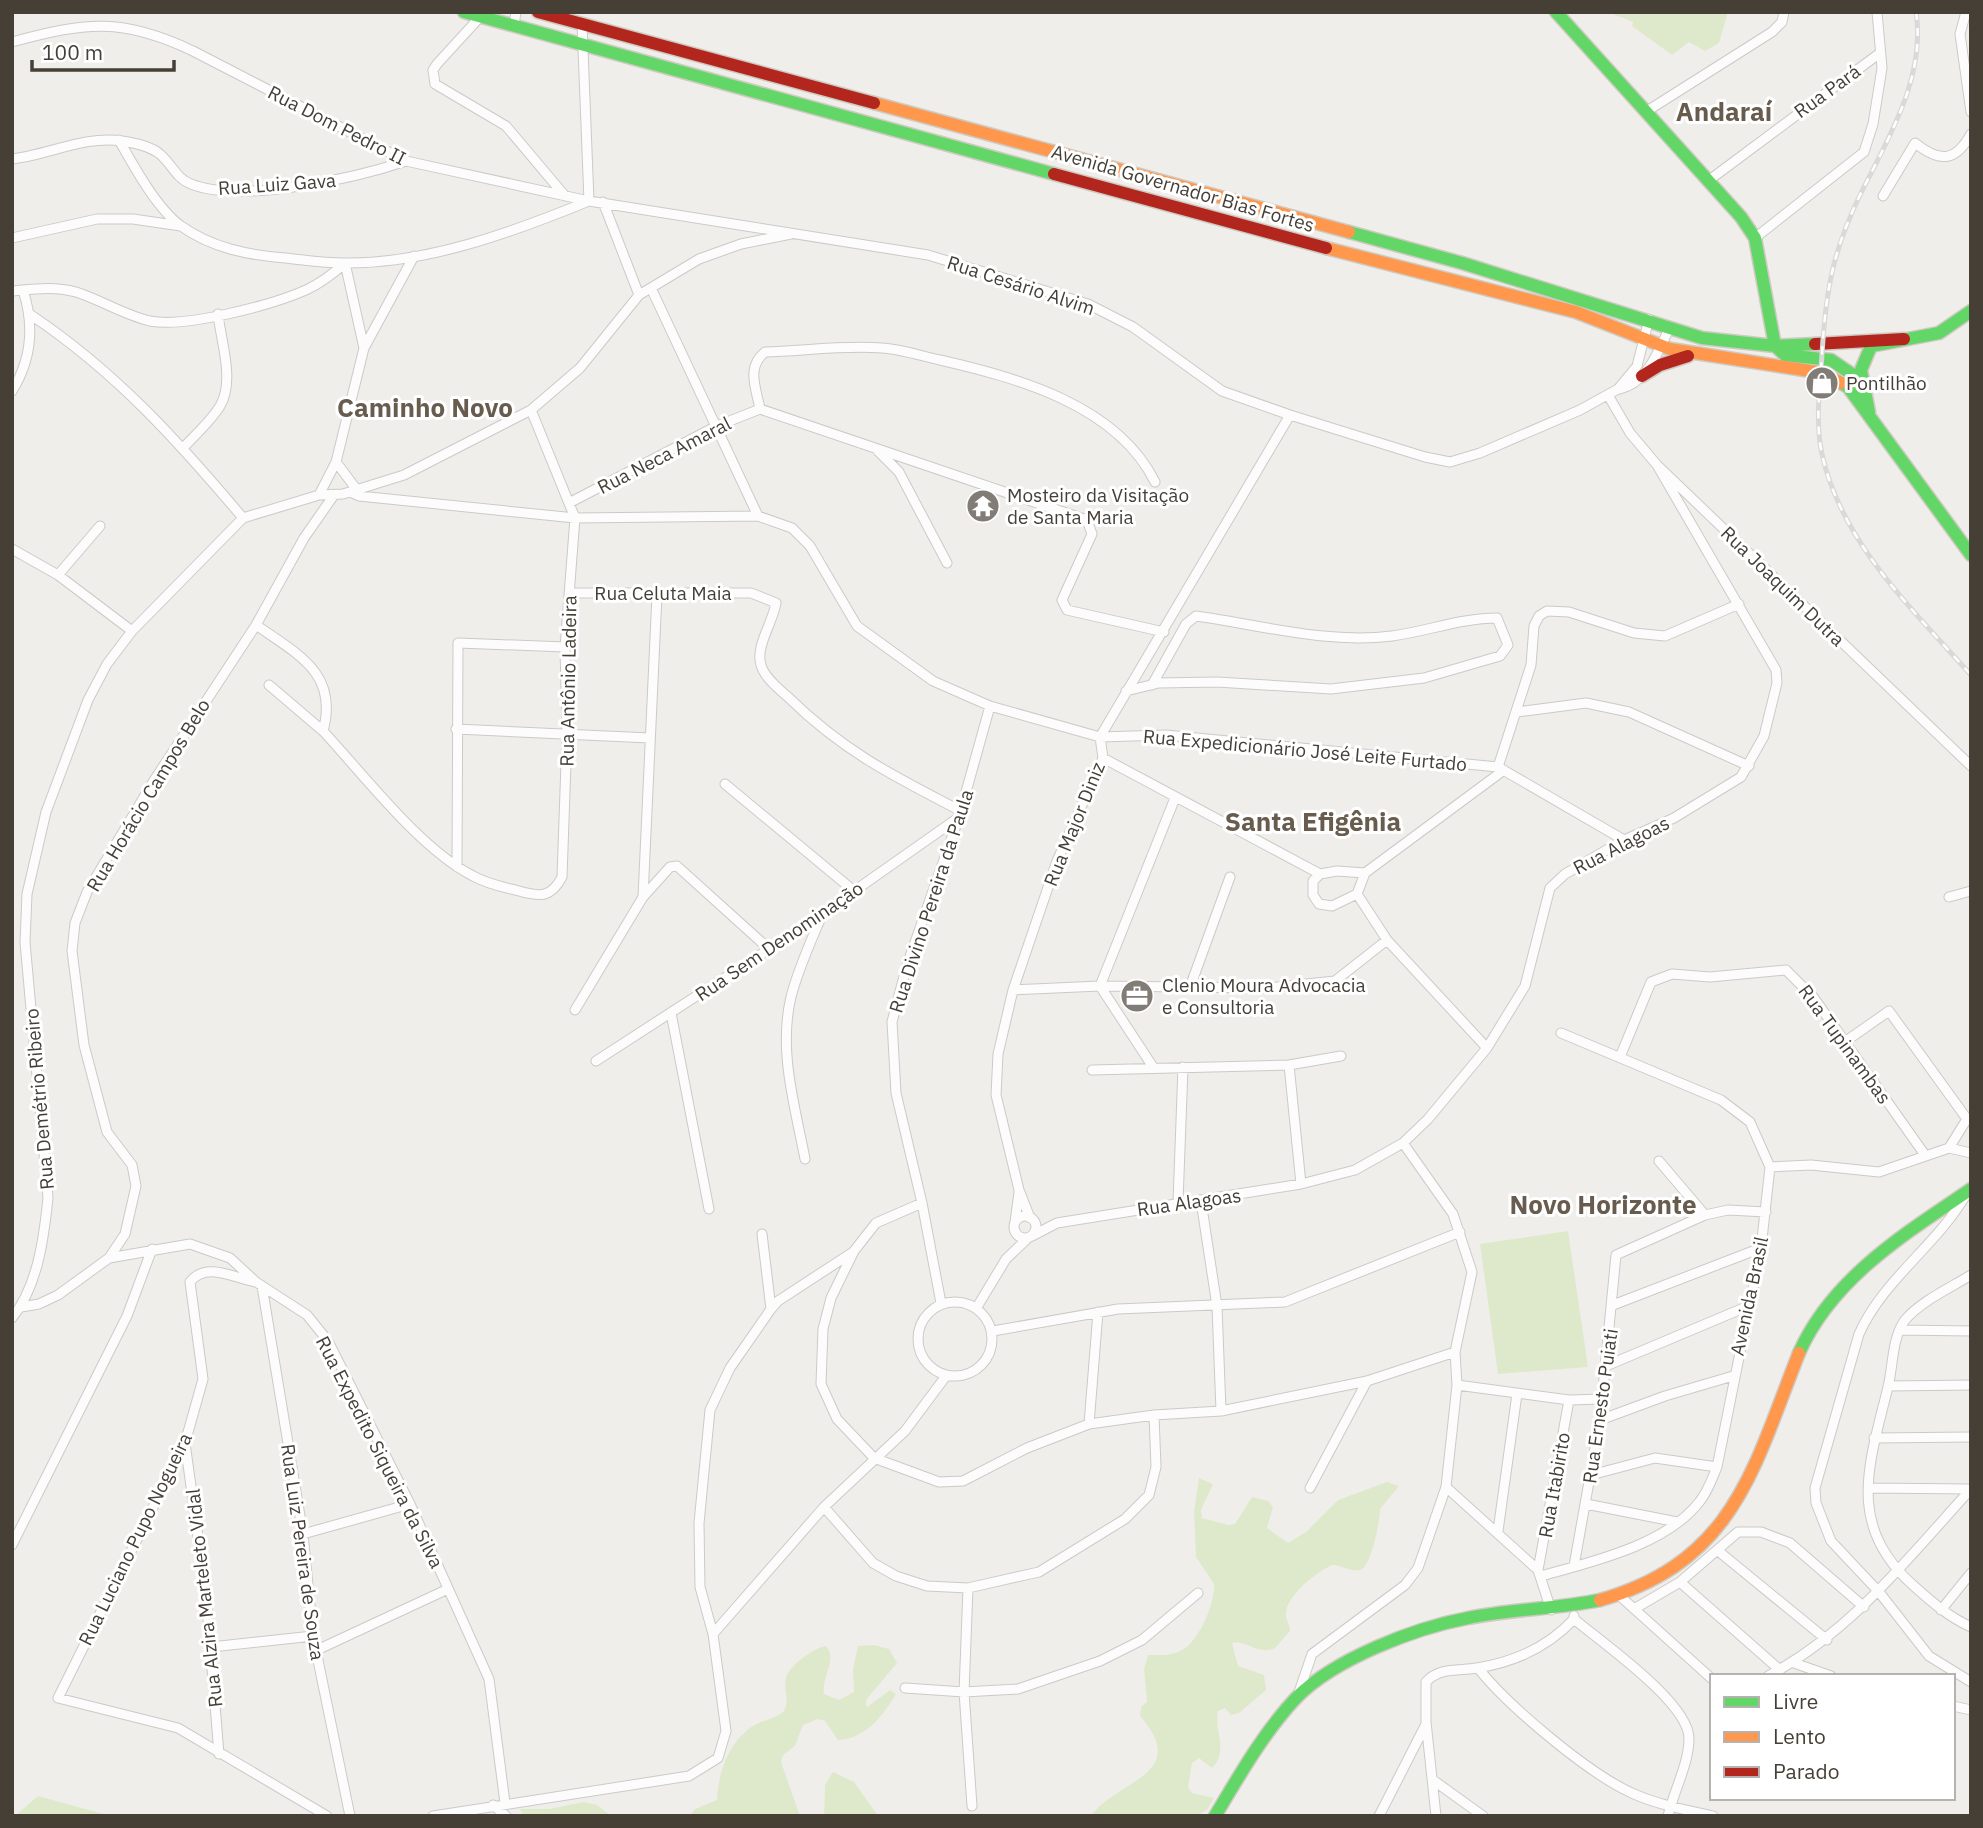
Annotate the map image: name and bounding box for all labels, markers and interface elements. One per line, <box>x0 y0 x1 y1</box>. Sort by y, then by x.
scale bar <box>32 28 173 72</box>
text: 100 m <box>42 38 103 66</box>
street label: Rua Pará <box>1789 59 1865 123</box>
street label: Rua Dom Pedro II <box>264 80 410 170</box>
district label: Andaraí <box>1676 94 1773 128</box>
street label: Avenida Governador Bias Fortes <box>1049 139 1317 237</box>
street label: Rua Luiz Gava <box>217 168 337 200</box>
street label: Rua Cesário Alvim <box>944 250 1098 320</box>
shop icon: Pontilhão <box>1803 364 1841 402</box>
place label: Pontilhão <box>1846 371 1927 395</box>
district label: Caminho Novo <box>337 390 513 424</box>
street label: Rua Neca Amaral <box>593 411 735 499</box>
place label: Mosteiro da Visitação de Santa Maria <box>1007 483 1189 529</box>
temple icon: Mosteiro da Visitação de Santa Maria <box>964 487 1002 525</box>
street label: Rua Joaquim Dutra <box>1716 521 1850 651</box>
street label: Rua Celuta Maia <box>594 581 732 605</box>
street label: Rua Antônio Ladeira <box>555 595 581 767</box>
street label: Rua Horácio Campos Belo <box>81 694 215 896</box>
street label: Rua Expedicionário José Leite Furtado <box>1142 724 1468 776</box>
street label: Rua Major Diniz <box>1038 758 1110 890</box>
street label: Rua Divino Pereira da Paula <box>884 786 978 1016</box>
district label: Santa Efigênia <box>1225 804 1401 838</box>
street label: Rua Alagoas <box>1569 810 1673 880</box>
street label: Rua Sem Denominação <box>690 876 868 1006</box>
place label: Clenio Moura Advocacia e Consultoria <box>1162 973 1366 1019</box>
office icon: Clenio Moura Advocacia e Consultoria <box>1118 977 1156 1015</box>
street label: Rua Tupinambas <box>1794 980 1896 1108</box>
street label: Rua Demétrio Ribeiro <box>19 1007 59 1191</box>
street label: Rua Alagoas <box>1135 1183 1243 1221</box>
district label: Novo Horizonte <box>1509 1187 1697 1221</box>
street label: Avenida Brasil <box>1725 1234 1773 1358</box>
street label: Rua Ernesto Puiati <box>1577 1327 1623 1485</box>
street label: Rua Expedito Siqueira da Silva <box>311 1332 449 1572</box>
street label: Rua Luciano Pupo Nogueira <box>73 1429 197 1649</box>
street label: Rua Itabirito <box>1533 1430 1575 1540</box>
street label: Rua Luiz Pereira de Souza <box>276 1442 330 1662</box>
street label: Rua Alzira Marteleto Vidal <box>181 1488 227 1708</box>
legend <box>1710 1674 1955 1800</box>
text: Livre <box>1773 1687 1818 1715</box>
text: Lento <box>1773 1722 1826 1750</box>
text: Parado <box>1773 1757 1840 1785</box>

